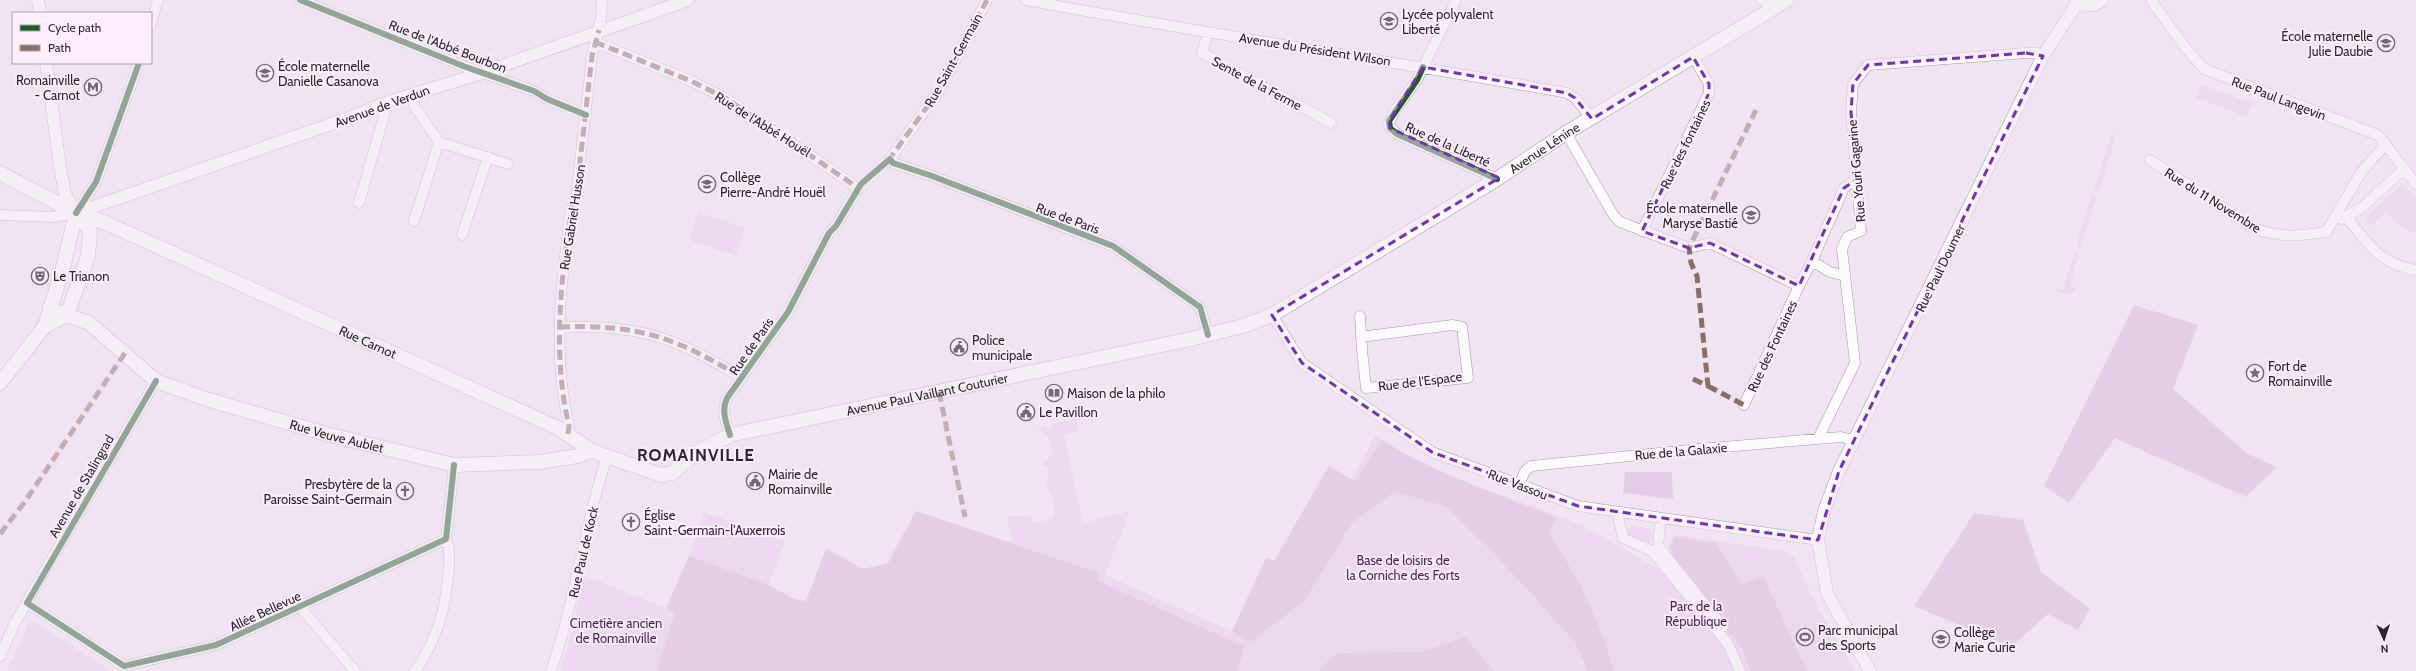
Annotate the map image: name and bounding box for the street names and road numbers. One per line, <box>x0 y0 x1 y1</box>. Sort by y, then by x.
street label: Rue Saint-Germain <box>921 10 985 110</box>
street label: Rue de l'Abbé Bourbon <box>387 16 509 76</box>
street label: Avenue du Président Wilson <box>1238 29 1392 69</box>
street label: Sente de la Ferme <box>1209 53 1305 114</box>
street label: Rue Paul Langevin <box>2229 73 2329 123</box>
street label: Avenue de Verdun <box>332 81 432 131</box>
street label: Rue de l'Abbé Houël <box>712 88 814 160</box>
street label: Rue des fontaines <box>1656 96 1714 191</box>
street label: Rue de la Liberté <box>1403 118 1493 170</box>
street label: Avenue Lénine <box>1506 118 1583 177</box>
street label: Rue Youri Gagarine <box>1844 119 1868 223</box>
street label: Rue Gabriel Husson <box>556 163 588 271</box>
street label: Rue du 11 Novembre <box>2162 164 2264 236</box>
street label: Rue de Paris <box>1034 199 1103 237</box>
street label: Rue Paul Doumer <box>1912 221 1969 315</box>
street label: Rue des Fontaines <box>1744 297 1801 394</box>
street label: Rue de Paris <box>725 314 777 378</box>
street label: Rue Carnot <box>337 322 400 362</box>
street label: Rue de l'Espace <box>1377 368 1463 394</box>
street label: Avenue Paul Vaillant Couturier <box>845 369 1010 419</box>
street label: Rue Veuve Aublet <box>288 416 386 456</box>
street label: Avenue de Stalingrad <box>45 432 117 540</box>
street label: Rue de la Galaxie <box>1634 439 1728 463</box>
street label: Rue Vassou <box>1486 465 1550 503</box>
street label: Rue Paul de Kock <box>565 505 601 599</box>
street label: Allée Bellevue <box>227 587 304 635</box>

